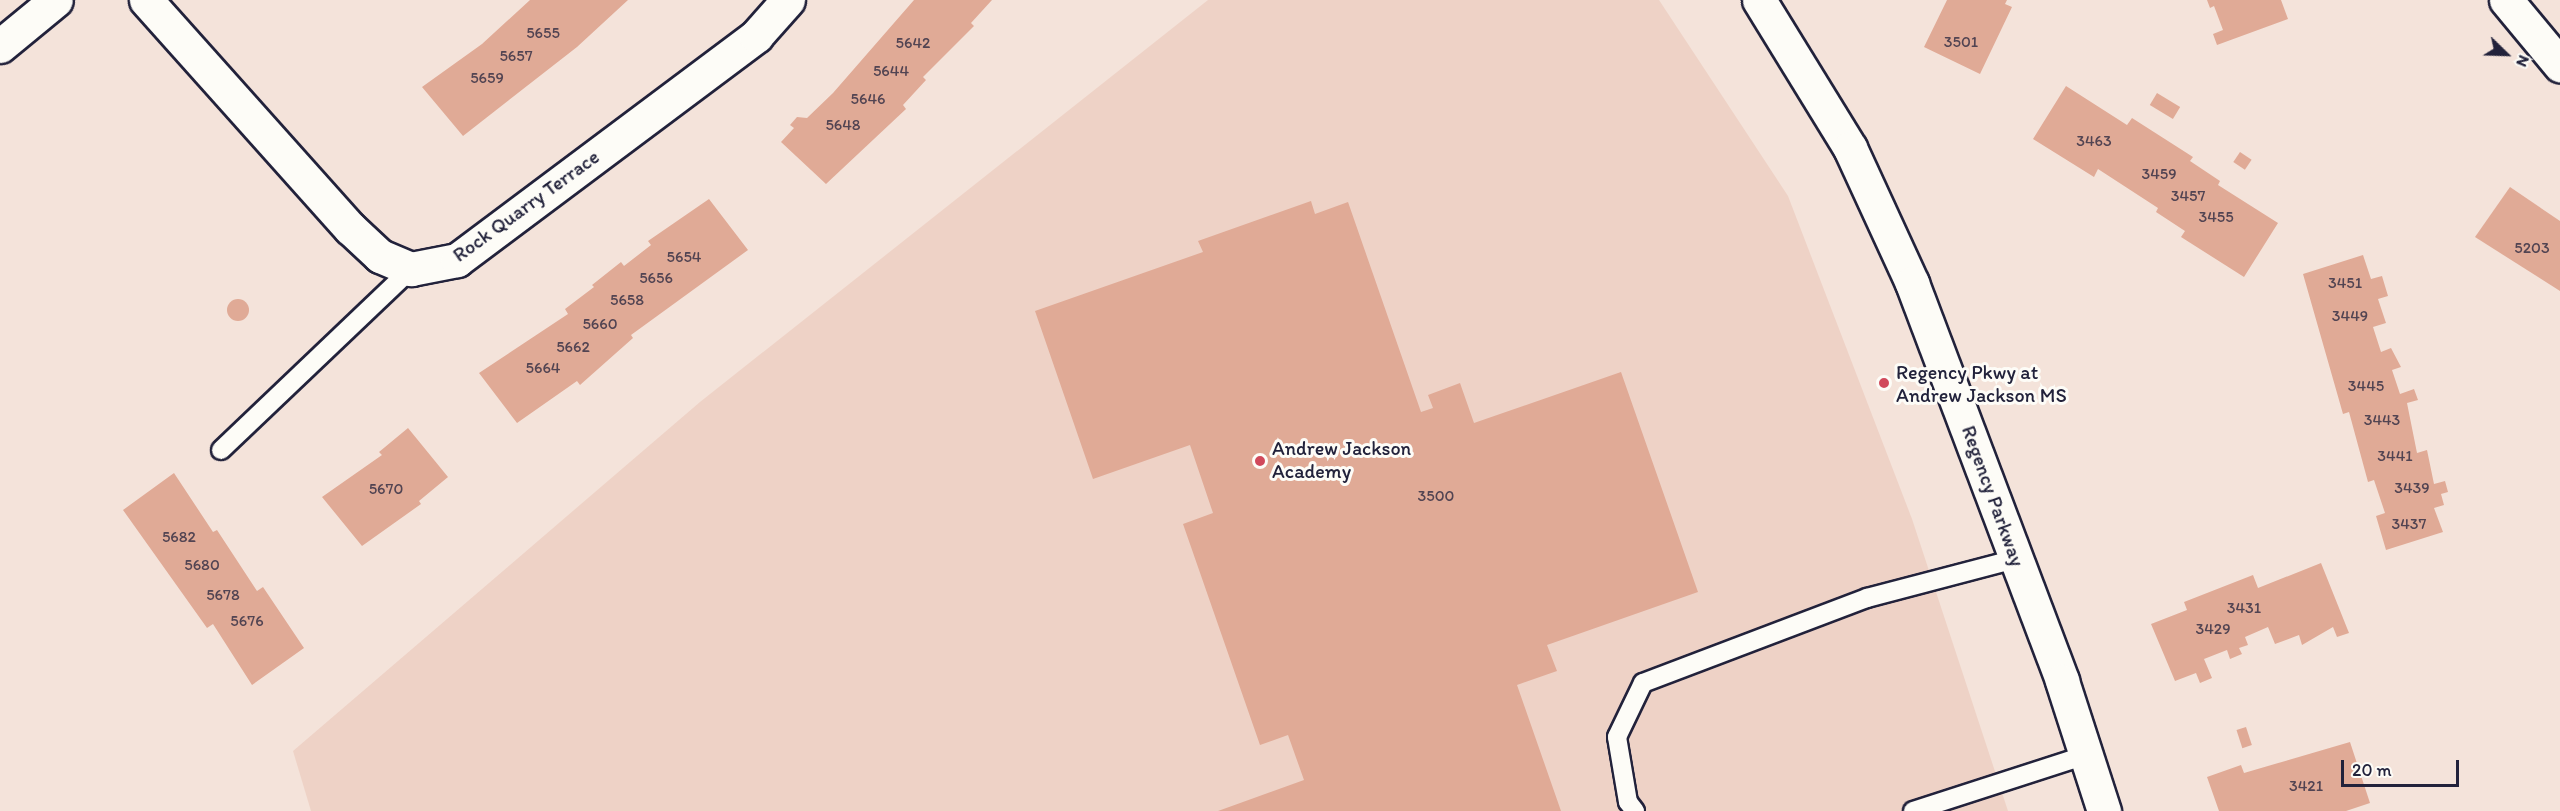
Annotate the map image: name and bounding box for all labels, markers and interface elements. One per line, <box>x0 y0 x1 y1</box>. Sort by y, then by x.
house number: 5655 <box>526 23 560 43</box>
north arrow <box>2476 24 2536 84</box>
house number: 3501 <box>1944 32 1978 52</box>
house number: 5642 <box>896 33 930 53</box>
house number: 5657 <box>499 46 533 66</box>
text: N <box>2512 53 2534 70</box>
house number: 5644 <box>873 61 909 81</box>
house number: 5659 <box>470 68 504 88</box>
house number: 5646 <box>851 89 885 109</box>
house number: 5648 <box>825 115 861 135</box>
house number: 3463 <box>2076 131 2112 151</box>
street label: Rock Quarry Terrace <box>448 145 604 267</box>
house number: 3459 <box>2141 164 2177 184</box>
house number: 3457 <box>2171 186 2205 206</box>
house number: 3455 <box>2198 207 2234 227</box>
house number: 5203 <box>2514 238 2550 258</box>
house number: 5654 <box>667 247 701 267</box>
house number: 5656 <box>639 268 673 288</box>
house number: 3451 <box>2328 273 2362 293</box>
house number: 5658 <box>610 290 644 310</box>
house number: 3449 <box>2332 306 2368 326</box>
house number: 5660 <box>582 314 618 334</box>
house number: 5662 <box>556 337 590 357</box>
house number: 5664 <box>526 358 560 378</box>
place label: Regency Pkwy at Andrew Jackson MS <box>1896 360 2068 407</box>
marker: Regency Pkwy at Andrew Jackson MS <box>1877 376 1891 390</box>
house number: 3445 <box>2348 376 2384 396</box>
house number: 3443 <box>2364 410 2400 430</box>
street label: Regency Parkway <box>1957 423 2029 569</box>
place label: Andrew Jackson Academy <box>1272 437 1412 484</box>
house number: 3441 <box>2377 446 2413 466</box>
marker: Andrew Jackson Academy <box>1253 454 1267 468</box>
house number: 3439 <box>2394 478 2430 498</box>
house number: 5670 <box>369 479 403 499</box>
house number: 3500 <box>1418 486 1454 506</box>
house number: 3437 <box>2392 514 2426 534</box>
house number: 5682 <box>162 527 196 547</box>
house number: 5680 <box>184 555 220 575</box>
house number: 5678 <box>206 585 240 605</box>
house number: 3431 <box>2227 598 2261 618</box>
house number: 5676 <box>230 611 264 631</box>
house number: 3429 <box>2195 619 2231 639</box>
scale bar <box>2344 748 2462 786</box>
text: 20 m <box>2352 759 2392 781</box>
house number: 3421 <box>2289 776 2323 796</box>

